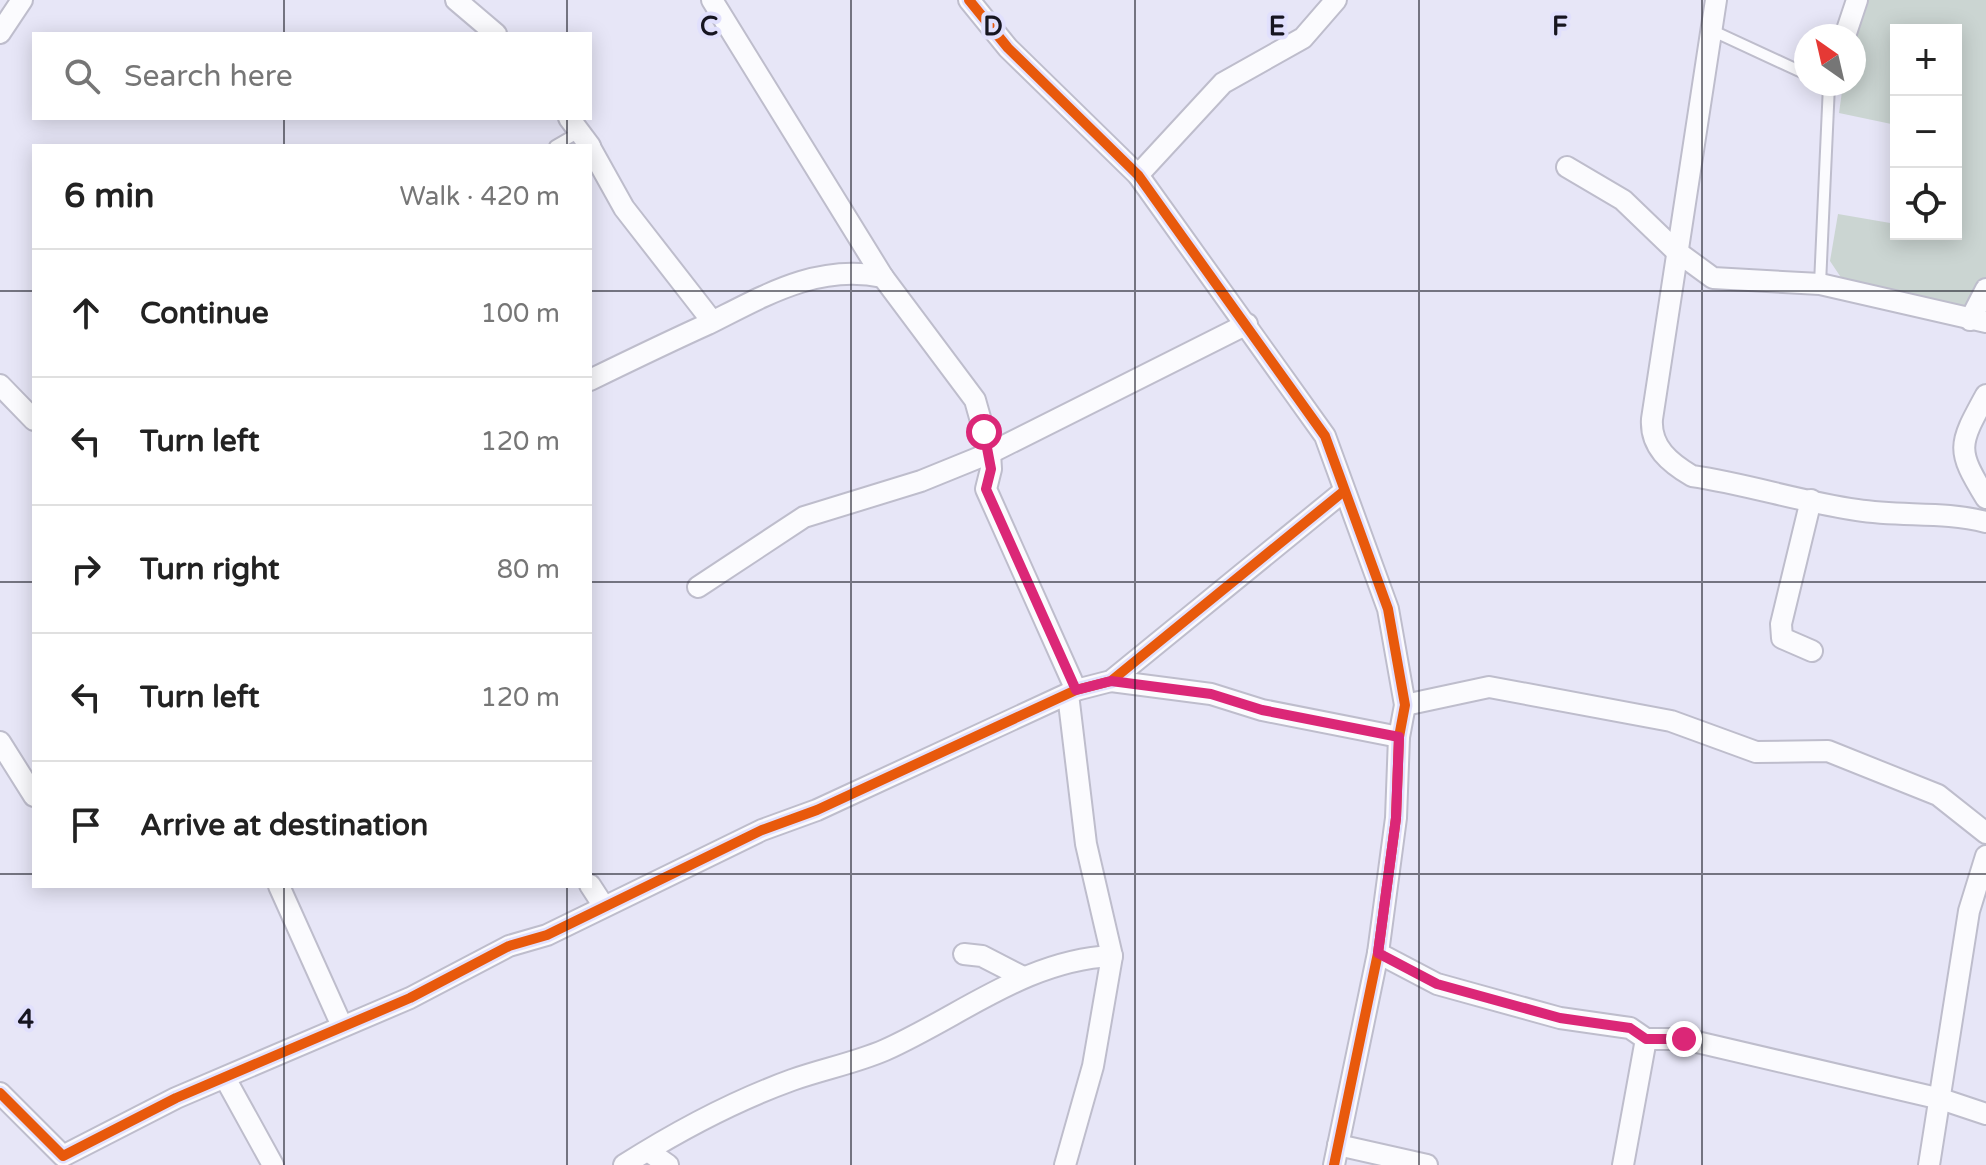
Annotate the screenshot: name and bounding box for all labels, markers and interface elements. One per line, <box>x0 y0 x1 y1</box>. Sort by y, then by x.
text: C <box>700 11 718 42</box>
text: D <box>983 11 1003 42</box>
text: E <box>1269 11 1285 42</box>
text: F <box>1552 11 1568 42</box>
north arrow <box>1794 24 1866 96</box>
map controls <box>1890 24 1962 240</box>
button: + <box>1890 24 1962 96</box>
search box <box>32 32 592 120</box>
icon: search <box>60 54 104 98</box>
text: Search here <box>124 58 293 95</box>
button: − <box>1890 96 1962 168</box>
button: locate <box>1890 168 1962 240</box>
text: 6 min <box>64 176 155 217</box>
text: Walk · 420 m <box>400 181 560 212</box>
icon: ahead <box>64 291 108 335</box>
text: Continue <box>140 295 269 332</box>
text: 100 m <box>480 298 560 329</box>
route start <box>966 414 1002 450</box>
icon: left <box>64 419 108 463</box>
text: Turn left <box>140 423 259 460</box>
text: 120 m <box>480 426 560 457</box>
icon: right <box>64 547 108 591</box>
text: Turn right <box>140 551 280 588</box>
text: 80 m <box>497 554 560 585</box>
icon: left <box>64 675 108 719</box>
text: Turn left <box>140 679 259 716</box>
text: 120 m <box>480 682 560 713</box>
icon: arrive <box>64 803 108 847</box>
text: Arrive at destination <box>140 807 428 844</box>
text: 4 <box>18 1004 34 1035</box>
route end <box>1666 1021 1702 1057</box>

